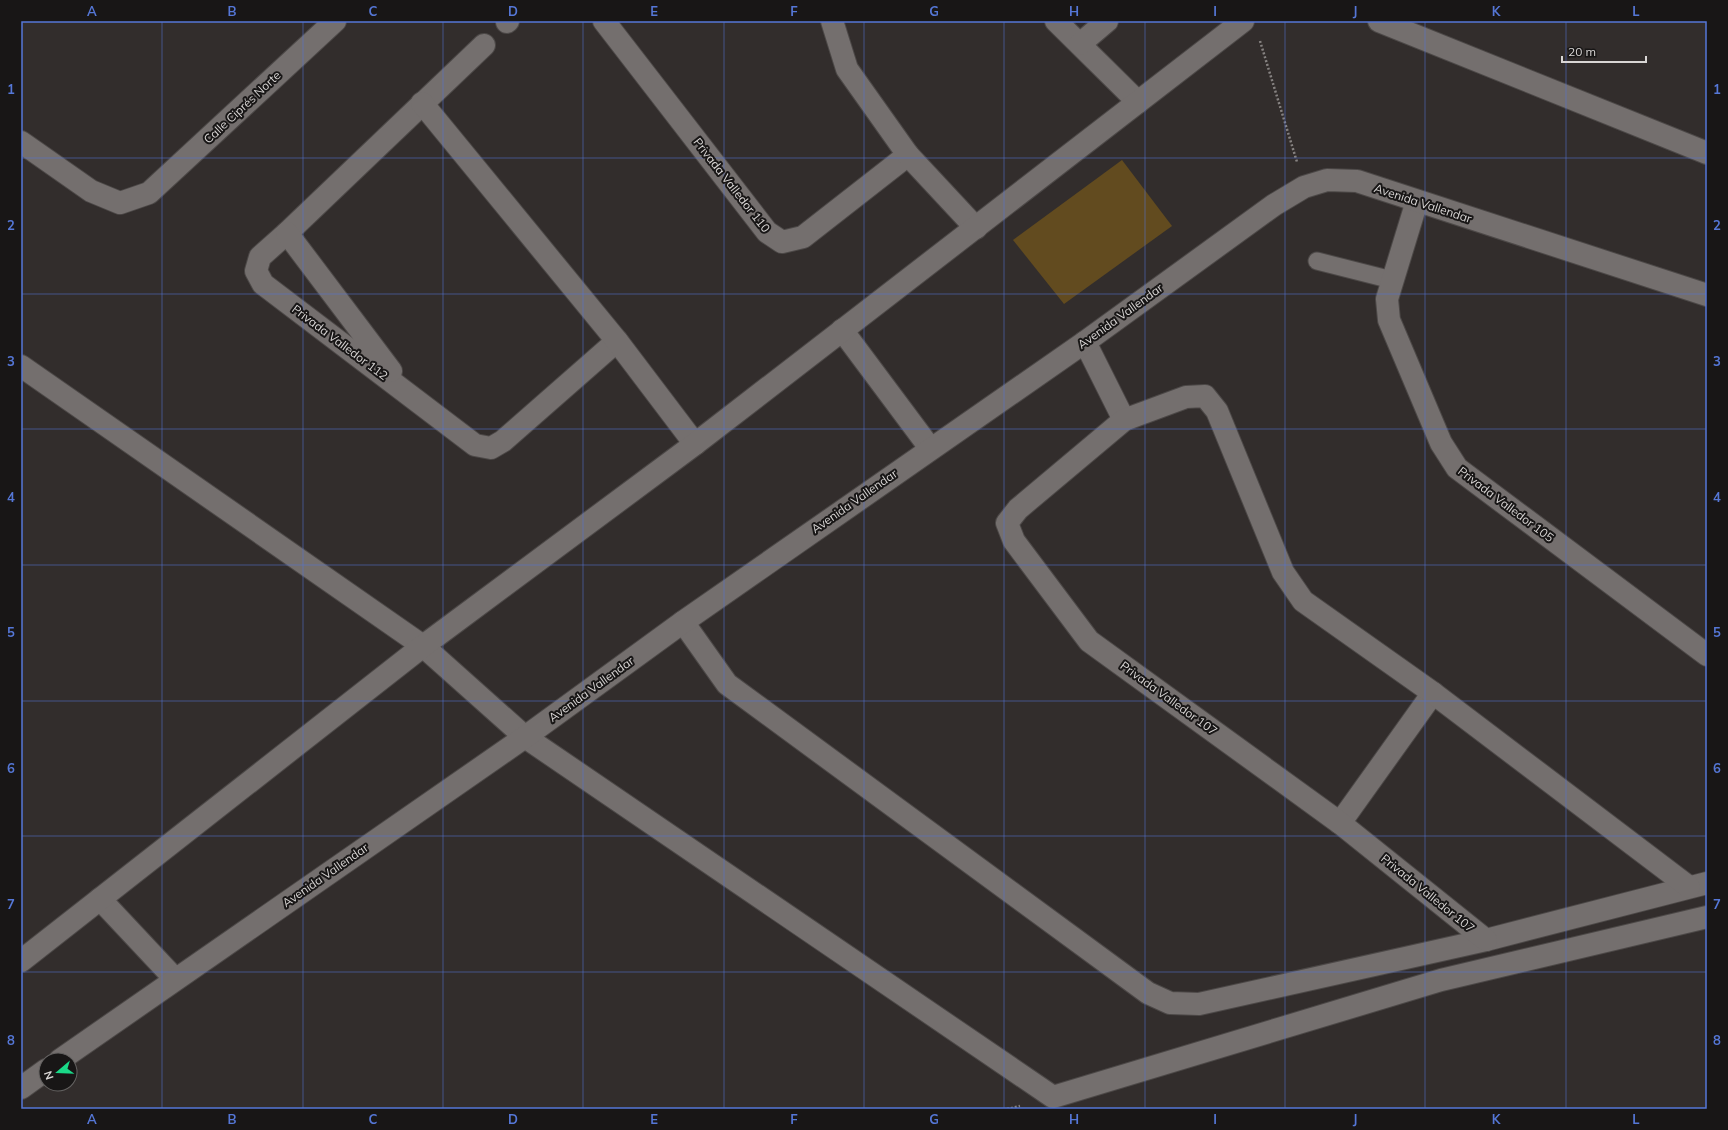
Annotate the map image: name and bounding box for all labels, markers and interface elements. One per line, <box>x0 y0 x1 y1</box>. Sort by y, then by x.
text: A <box>87 3 97 19</box>
text: B <box>228 3 237 19</box>
text: C <box>369 3 378 19</box>
text: D <box>508 3 518 19</box>
text: E <box>650 3 658 19</box>
text: F <box>790 3 798 19</box>
text: G <box>929 3 939 19</box>
text: H <box>1069 3 1079 19</box>
text: I <box>1213 3 1217 19</box>
text: J <box>1353 3 1357 19</box>
text: K <box>1492 3 1502 19</box>
text: L <box>1632 3 1640 19</box>
scale bar <box>1562 38 1646 64</box>
text: 20 m <box>1568 44 1596 59</box>
street label: Calle Ciprés Norte <box>200 67 284 147</box>
text: 1 <box>7 81 15 97</box>
text: 1 <box>1713 81 1721 97</box>
street label: Privada Valledor 110 <box>690 135 774 235</box>
street label: Avenida Vallendar <box>1372 180 1474 226</box>
text: 2 <box>7 217 15 233</box>
text: 2 <box>1713 217 1721 233</box>
street label: Avenida Vallendar <box>1074 280 1166 352</box>
street label: Privada Valledor 112 <box>289 301 391 383</box>
text: 3 <box>7 353 15 369</box>
text: 3 <box>1713 353 1721 369</box>
street label: Privada Valledor 105 <box>1455 463 1557 545</box>
street label: Avenida Vallendar <box>808 465 900 536</box>
text: 4 <box>7 489 15 505</box>
text: 4 <box>1713 489 1721 505</box>
text: 5 <box>7 624 15 640</box>
text: 5 <box>1713 624 1721 640</box>
street label: Avenida Vallendar <box>545 653 637 725</box>
street label: Privada Valledor 107 <box>1118 658 1220 738</box>
text: 6 <box>7 760 15 776</box>
text: 6 <box>1713 760 1721 776</box>
street label: Avenida Vallendar <box>279 839 371 910</box>
street label: Privada Valledor 107 <box>1378 851 1478 935</box>
text: 7 <box>7 896 15 912</box>
text: 7 <box>1713 896 1721 912</box>
text: 8 <box>7 1032 15 1048</box>
text: 8 <box>1713 1032 1721 1048</box>
north arrow <box>38 1052 78 1092</box>
text: N <box>41 1069 57 1081</box>
text: A <box>87 1111 97 1127</box>
text: B <box>228 1111 237 1127</box>
text: C <box>369 1111 378 1127</box>
text: D <box>508 1111 518 1127</box>
text: E <box>650 1111 658 1127</box>
text: F <box>790 1111 798 1127</box>
text: G <box>929 1111 939 1127</box>
text: H <box>1069 1111 1079 1127</box>
text: I <box>1213 1111 1217 1127</box>
text: J <box>1353 1111 1357 1127</box>
text: K <box>1492 1111 1502 1127</box>
text: L <box>1632 1111 1640 1127</box>

